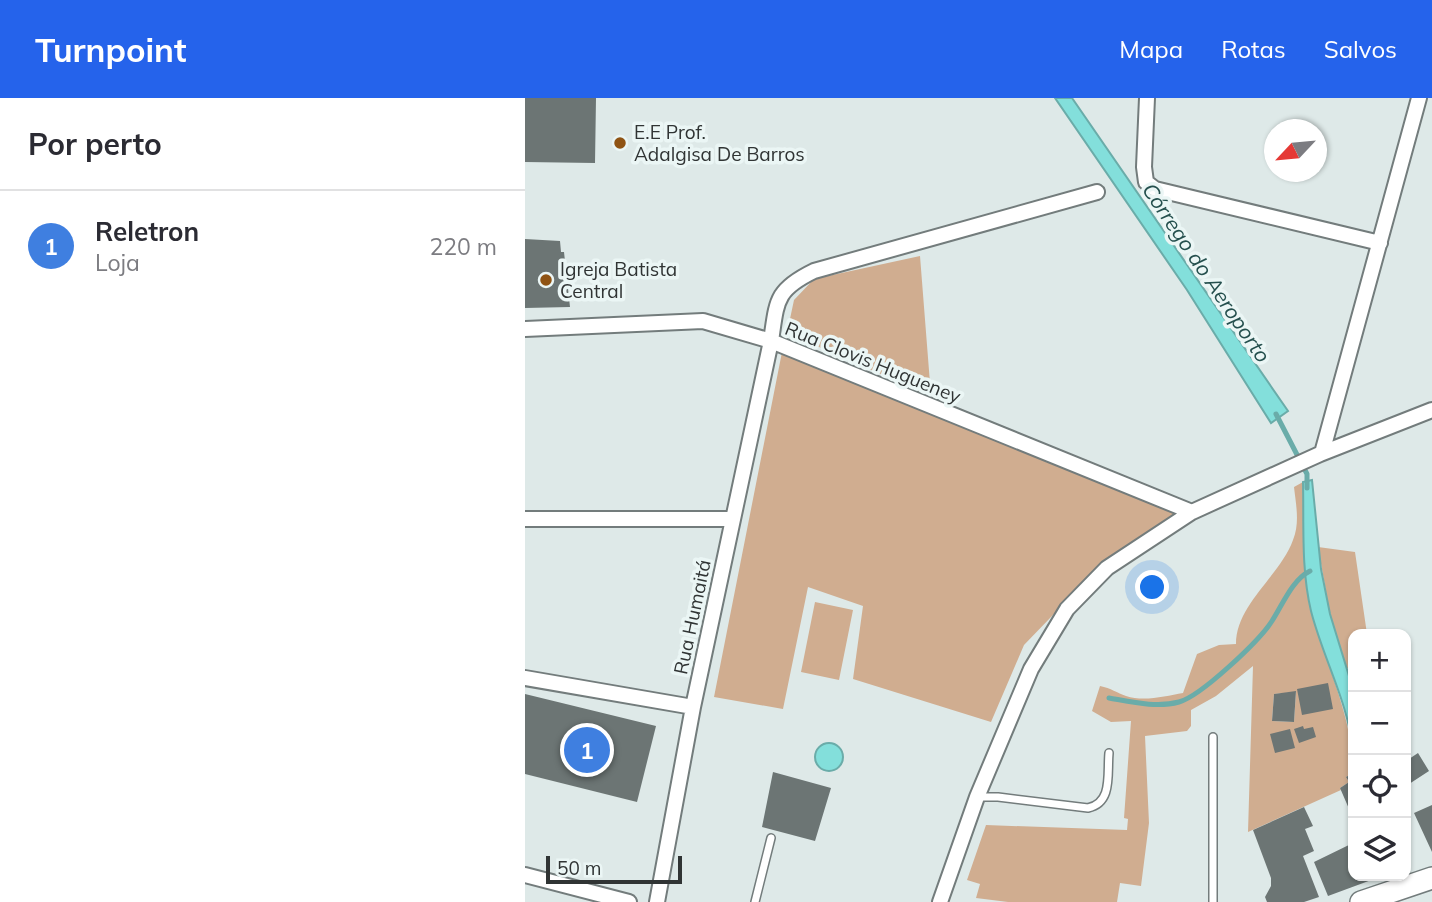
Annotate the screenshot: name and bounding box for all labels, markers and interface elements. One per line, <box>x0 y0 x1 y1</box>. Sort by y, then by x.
text: Turnpoint <box>35 29 187 70</box>
text: Mapa <box>1119 34 1183 64</box>
text: Rotas <box>1221 34 1286 64</box>
text: Salvos <box>1324 34 1397 64</box>
north arrow <box>1264 119 1327 182</box>
place label: E.E Prof. Adalgisa De Barros <box>634 120 805 166</box>
text: Por perto <box>28 125 162 163</box>
marker: E.E Prof. Adalgisa De Barros <box>612 135 628 151</box>
water label: Córrego do Aeroporto <box>1137 178 1276 367</box>
text: Reletron <box>95 215 199 248</box>
text: 1 <box>44 232 58 261</box>
text: 220 m <box>429 232 497 261</box>
text: Loja <box>95 248 140 277</box>
place label: Igreja Batista Central <box>560 257 677 303</box>
marker: Igreja Batista Central <box>538 272 554 288</box>
street label: Rua Clovis Hugueney <box>782 316 964 408</box>
street label: Rua Humaitá <box>668 557 716 677</box>
your location <box>1135 570 1169 604</box>
map controls <box>1348 629 1411 881</box>
button: + <box>1348 629 1411 692</box>
button: − <box>1348 692 1411 755</box>
pin: 1 <box>564 724 610 776</box>
button: locate <box>1348 755 1411 818</box>
button: layers <box>1348 818 1411 881</box>
scale bar <box>546 853 683 885</box>
text: 50 m <box>557 856 601 880</box>

